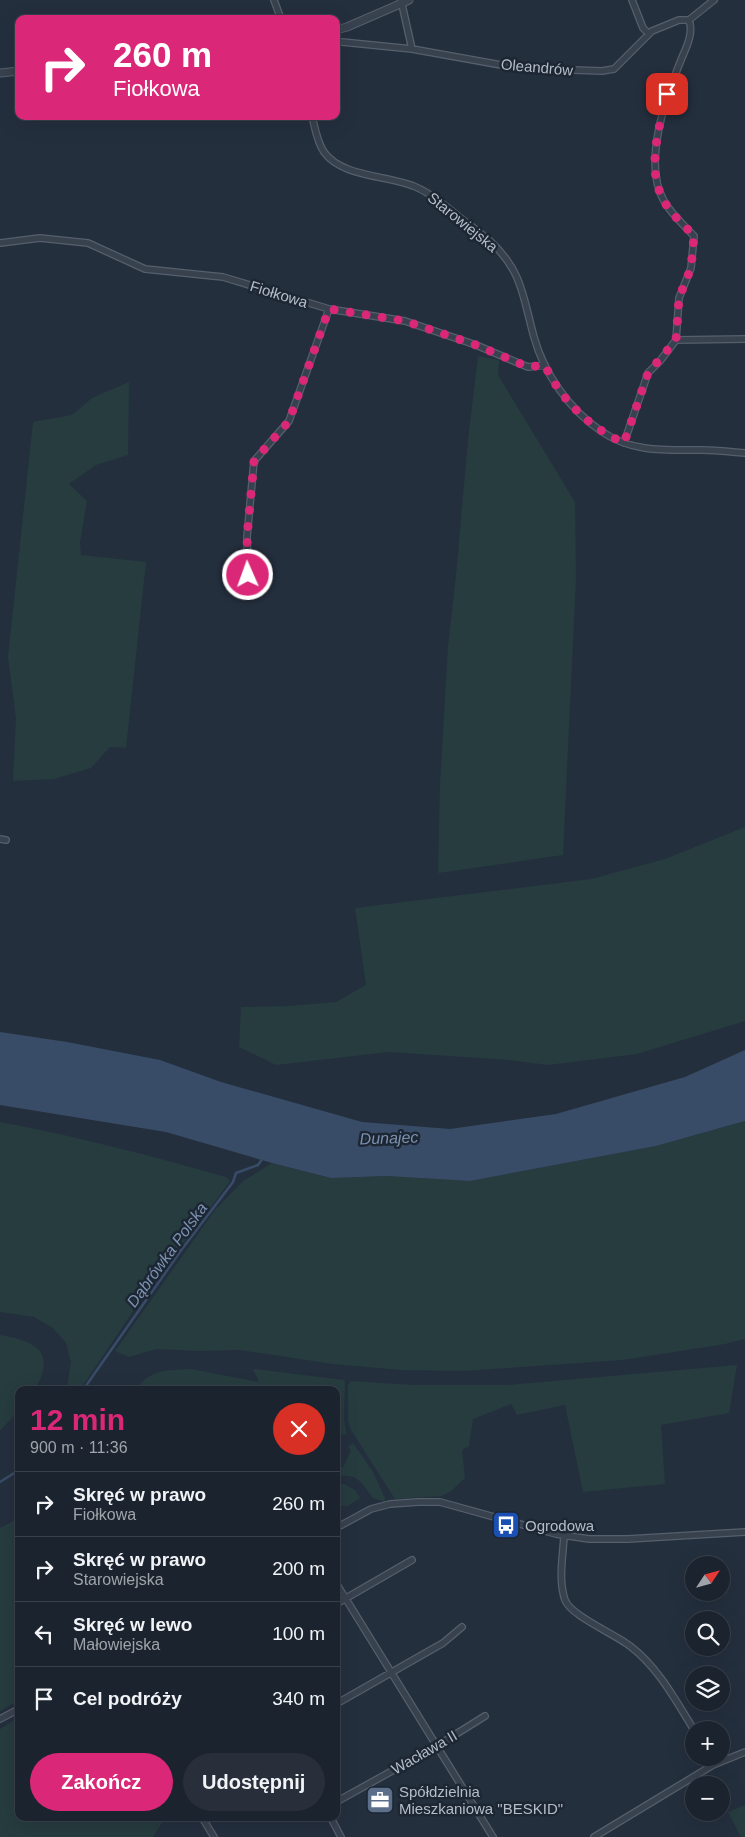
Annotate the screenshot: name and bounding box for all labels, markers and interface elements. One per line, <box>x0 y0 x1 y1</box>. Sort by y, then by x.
icon: right <box>30 35 95 100</box>
text: 260 m <box>113 35 212 74</box>
street label: Oleandrów <box>500 55 574 79</box>
pin <box>646 73 688 115</box>
text: Fiołkowa <box>113 76 200 101</box>
icon: arrive <box>653 80 681 108</box>
street label: Starowiejska <box>425 189 502 256</box>
street label: Fiołkowa <box>248 277 310 311</box>
position arrow <box>221 548 273 600</box>
water label: Dunajec <box>359 1128 419 1148</box>
water label: Dąbrówka Polska <box>124 1200 211 1310</box>
text: 12 min <box>30 1403 125 1436</box>
button: close <box>273 1403 325 1455</box>
text: 900 m · 11:36 <box>30 1439 128 1456</box>
text: Skręć w prawo <box>73 1484 206 1505</box>
icon: right <box>30 1490 58 1518</box>
text: 260 m <box>272 1493 325 1514</box>
text: Fiołkowa <box>73 1506 136 1523</box>
bus stop icon: Ogrodowa <box>491 1510 521 1540</box>
place label: Ogrodowa <box>525 1517 595 1534</box>
text: Skręć w prawo <box>73 1549 206 1570</box>
icon: right <box>30 1555 58 1583</box>
north arrow <box>685 1556 730 1601</box>
map controls <box>685 1556 730 1821</box>
text: 200 m <box>272 1558 325 1579</box>
text: Starowiejska <box>73 1571 164 1588</box>
button: search <box>685 1611 730 1656</box>
text: Skręć w lewo <box>73 1614 192 1635</box>
icon: left <box>30 1620 58 1648</box>
text: 100 m <box>272 1623 325 1644</box>
text: Małowiejska <box>73 1636 160 1653</box>
button: layers <box>685 1666 730 1711</box>
icon: arrive <box>30 1685 58 1713</box>
text: Cel podróży <box>73 1688 182 1709</box>
text: 340 m <box>272 1688 325 1709</box>
button: + <box>685 1721 730 1766</box>
street label: Wacława II <box>388 1726 460 1778</box>
button: Zakończ <box>30 1753 173 1811</box>
button: Udostępnij <box>183 1753 325 1811</box>
button: − <box>685 1776 730 1821</box>
place label: Spółdzielnia Mieszkaniowa "BESKID" <box>399 1783 563 1817</box>
office icon: Spółdzielnia Mieszkaniowa "BESKID" <box>365 1785 395 1815</box>

